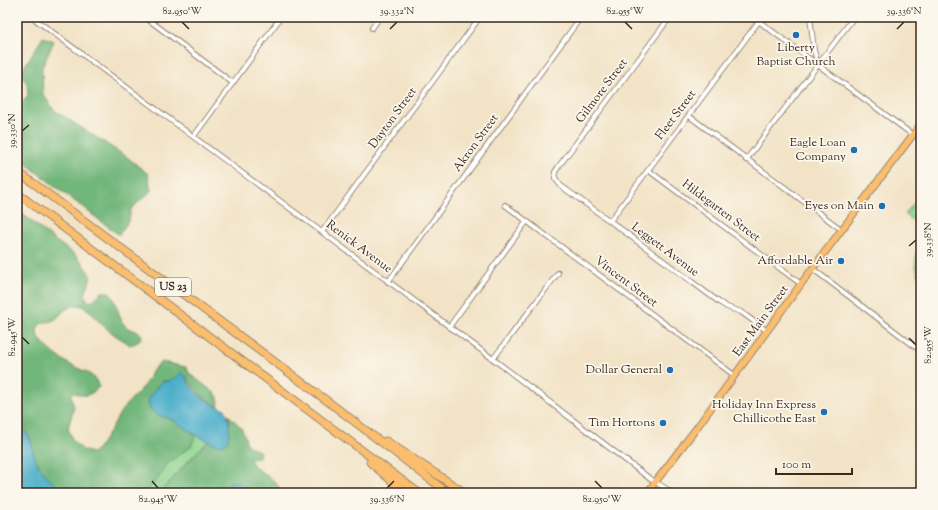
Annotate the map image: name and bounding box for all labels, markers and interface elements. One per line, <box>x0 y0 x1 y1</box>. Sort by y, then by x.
text: 82.950°W <box>162 4 202 19</box>
text: 39.332°N <box>380 4 414 19</box>
text: 82.955°W <box>606 4 644 19</box>
text: 39.336°N <box>887 4 921 19</box>
marker: Liberty Baptist Church <box>791 30 801 40</box>
place label: Liberty Baptist Church <box>757 39 835 71</box>
street label: Gilmore Street <box>572 55 632 127</box>
street label: Dayton Street <box>365 84 421 152</box>
street label: Fleet Street <box>651 86 701 144</box>
street label: Akron Street <box>449 110 503 176</box>
text: 39.330°N <box>5 113 20 148</box>
place label: Eagle Loan Company <box>790 134 846 166</box>
marker: Eagle Loan Company <box>849 145 859 155</box>
street label: Hildegarten Street <box>678 175 764 247</box>
place label: Eyes on Main <box>805 197 874 215</box>
marker: Eyes on Main <box>877 201 887 211</box>
street label: Renick Avenue <box>322 216 396 278</box>
street label: Leggett Avenue <box>627 218 703 282</box>
text: 39.338°N <box>921 222 936 257</box>
street label: Vincent Street <box>591 252 661 312</box>
place label: Affordable Air <box>757 252 833 270</box>
marker: Affordable Air <box>836 256 846 266</box>
road number: US 23 <box>155 278 191 296</box>
street label: East Main Street <box>729 281 793 361</box>
text: 82.945°W <box>5 318 20 356</box>
text: 82.955°W <box>921 326 936 364</box>
place label: Dollar General <box>586 361 663 379</box>
marker: Dollar General <box>665 365 675 375</box>
place label: Holiday Inn Express Chillicothe East <box>712 396 816 428</box>
marker: Holiday Inn Express Chillicothe East <box>819 407 829 417</box>
place label: Tim Hortons <box>588 414 655 432</box>
marker: Tim Hortons <box>658 418 668 428</box>
scale bar <box>776 450 852 476</box>
text: 100 m <box>782 456 811 474</box>
text: 82.945°W <box>139 492 177 507</box>
text: 39.336°N <box>370 492 404 507</box>
text: 82.950°W <box>582 492 622 507</box>

